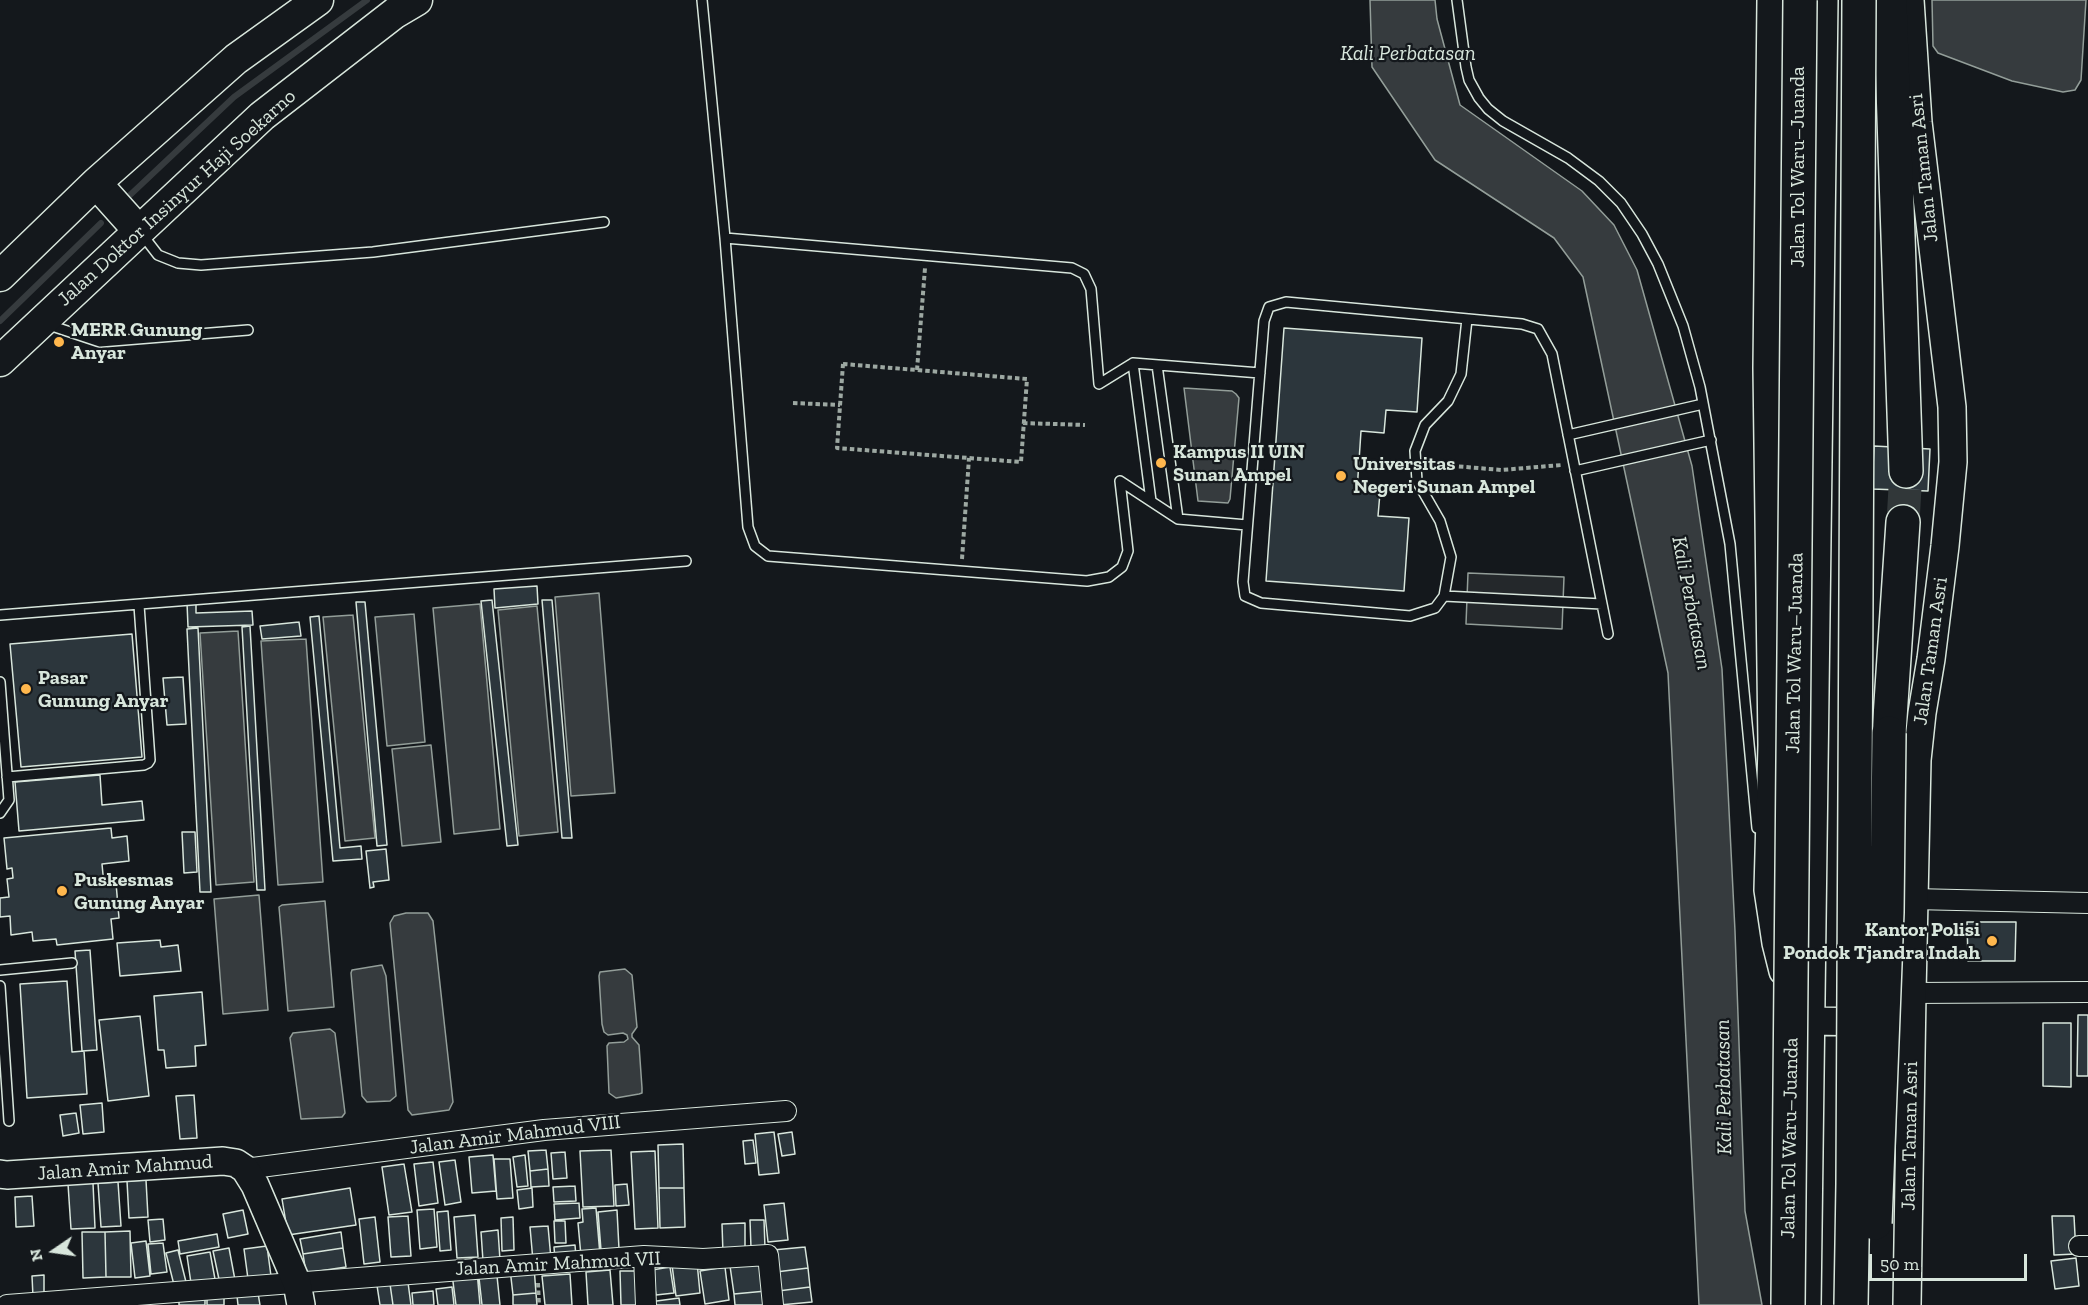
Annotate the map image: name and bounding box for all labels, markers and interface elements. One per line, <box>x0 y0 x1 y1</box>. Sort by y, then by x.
water label: Kali Perbatasan <box>1340 41 1476 67</box>
street label: Jalan Tol Waru–Juanda <box>1786 66 1810 268</box>
street label: Jalan Doktor Insinyur Haji Soekarno <box>53 85 301 311</box>
street label: Jalan Taman Asri <box>1904 92 1944 244</box>
place label: MERR Gunung Anyar <box>71 318 202 365</box>
marker: MERR Gunung Anyar <box>52 335 66 349</box>
place label: Kampus II UIN Sunan Ampel <box>1173 440 1305 487</box>
place label: Universitas Negeri Sunan Ampel <box>1353 452 1535 499</box>
marker: Kampus II UIN Sunan Ampel <box>1154 456 1168 470</box>
marker: Universitas Negeri Sunan Ampel <box>1334 469 1348 483</box>
water label: Kali Perbatasan <box>1666 534 1716 672</box>
street label: Jalan Tol Waru–Juanda <box>1781 552 1809 754</box>
street label: Jalan Taman Asri <box>1909 575 1953 727</box>
place label: Pasar Gunung Anyar <box>38 666 169 713</box>
marker: Pasar Gunung Anyar <box>19 682 33 696</box>
place label: Puskesmas Gunung Anyar <box>74 868 205 915</box>
marker: Puskesmas Gunung Anyar <box>55 884 69 898</box>
place label: Kantor Polisi Pondok Tjandra Indah <box>1783 918 1980 965</box>
marker: Kantor Polisi Pondok Tjandra Indah <box>1985 934 1999 948</box>
water label: Kali Perbatasan <box>1710 1019 1738 1155</box>
street label: Jalan Tol Waru–Juanda <box>1776 1037 1804 1239</box>
street label: Jalan Taman Asri <box>1897 1061 1923 1211</box>
street label: Jalan Amir Mahmud VIII <box>408 1110 622 1160</box>
street label: Jalan Amir Mahmud <box>37 1150 213 1186</box>
north arrow <box>24 1221 84 1281</box>
scale bar <box>1872 1242 2030 1280</box>
text: N <box>25 1247 47 1263</box>
street label: Jalan Amir Mahmud VII <box>454 1247 662 1281</box>
text: 50 m <box>1880 1253 1919 1275</box>

